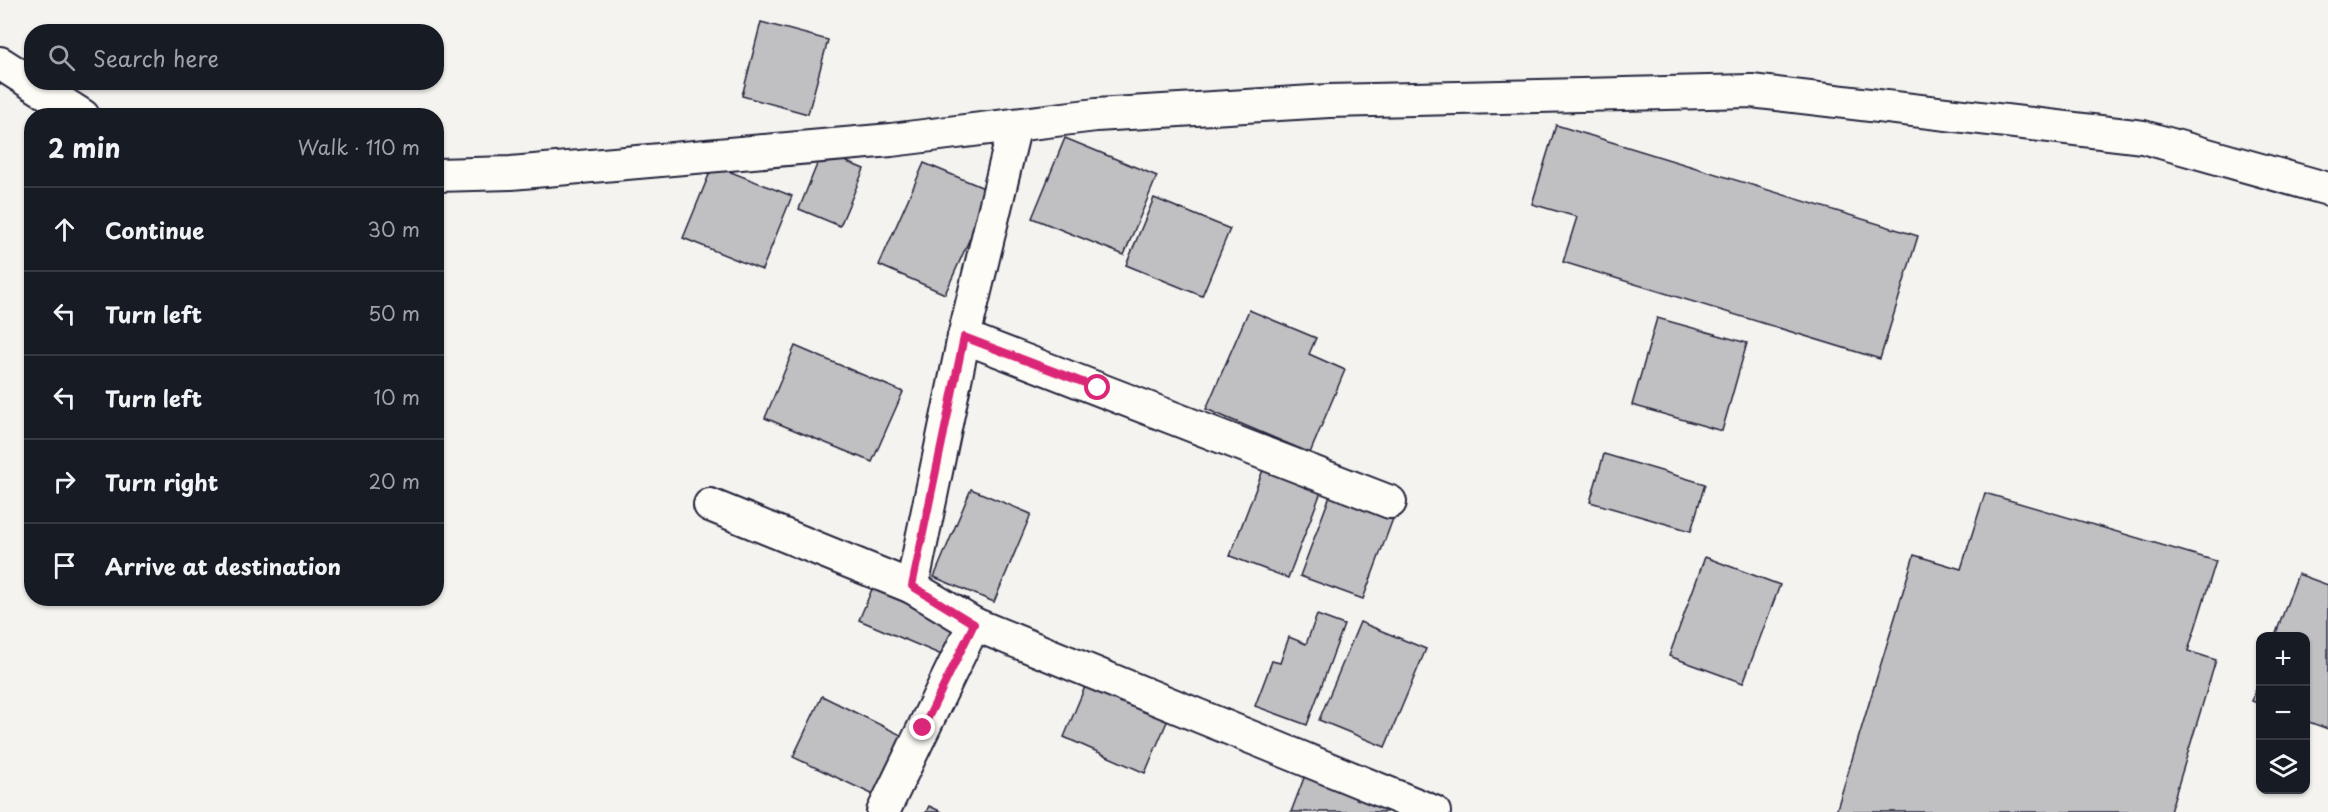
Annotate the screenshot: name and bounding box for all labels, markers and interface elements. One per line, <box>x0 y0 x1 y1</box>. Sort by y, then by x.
search box <box>24 24 444 90</box>
icon: search <box>45 41 78 74</box>
text: Search here <box>93 41 219 74</box>
text: 2 min <box>48 128 121 167</box>
text: Walk · 110 m <box>298 132 420 162</box>
icon: ahead <box>48 213 81 246</box>
text: Continue <box>105 213 204 246</box>
text: 30 m <box>367 214 420 244</box>
icon: left <box>48 297 81 330</box>
text: Turn left <box>105 297 202 330</box>
text: 50 m <box>368 298 420 328</box>
route start <box>1084 374 1110 400</box>
icon: left <box>48 381 81 414</box>
text: Turn left <box>105 381 202 414</box>
text: 10 m <box>373 382 420 412</box>
icon: right <box>48 465 81 498</box>
text: Turn right <box>105 465 218 498</box>
text: 20 m <box>368 466 420 496</box>
icon: arrive <box>48 549 81 582</box>
text: Arrive at destination <box>105 549 341 582</box>
map controls <box>2256 632 2310 794</box>
button: + <box>2256 632 2310 686</box>
button: − <box>2256 686 2310 740</box>
route end <box>909 714 935 740</box>
button: layers <box>2256 740 2310 794</box>

